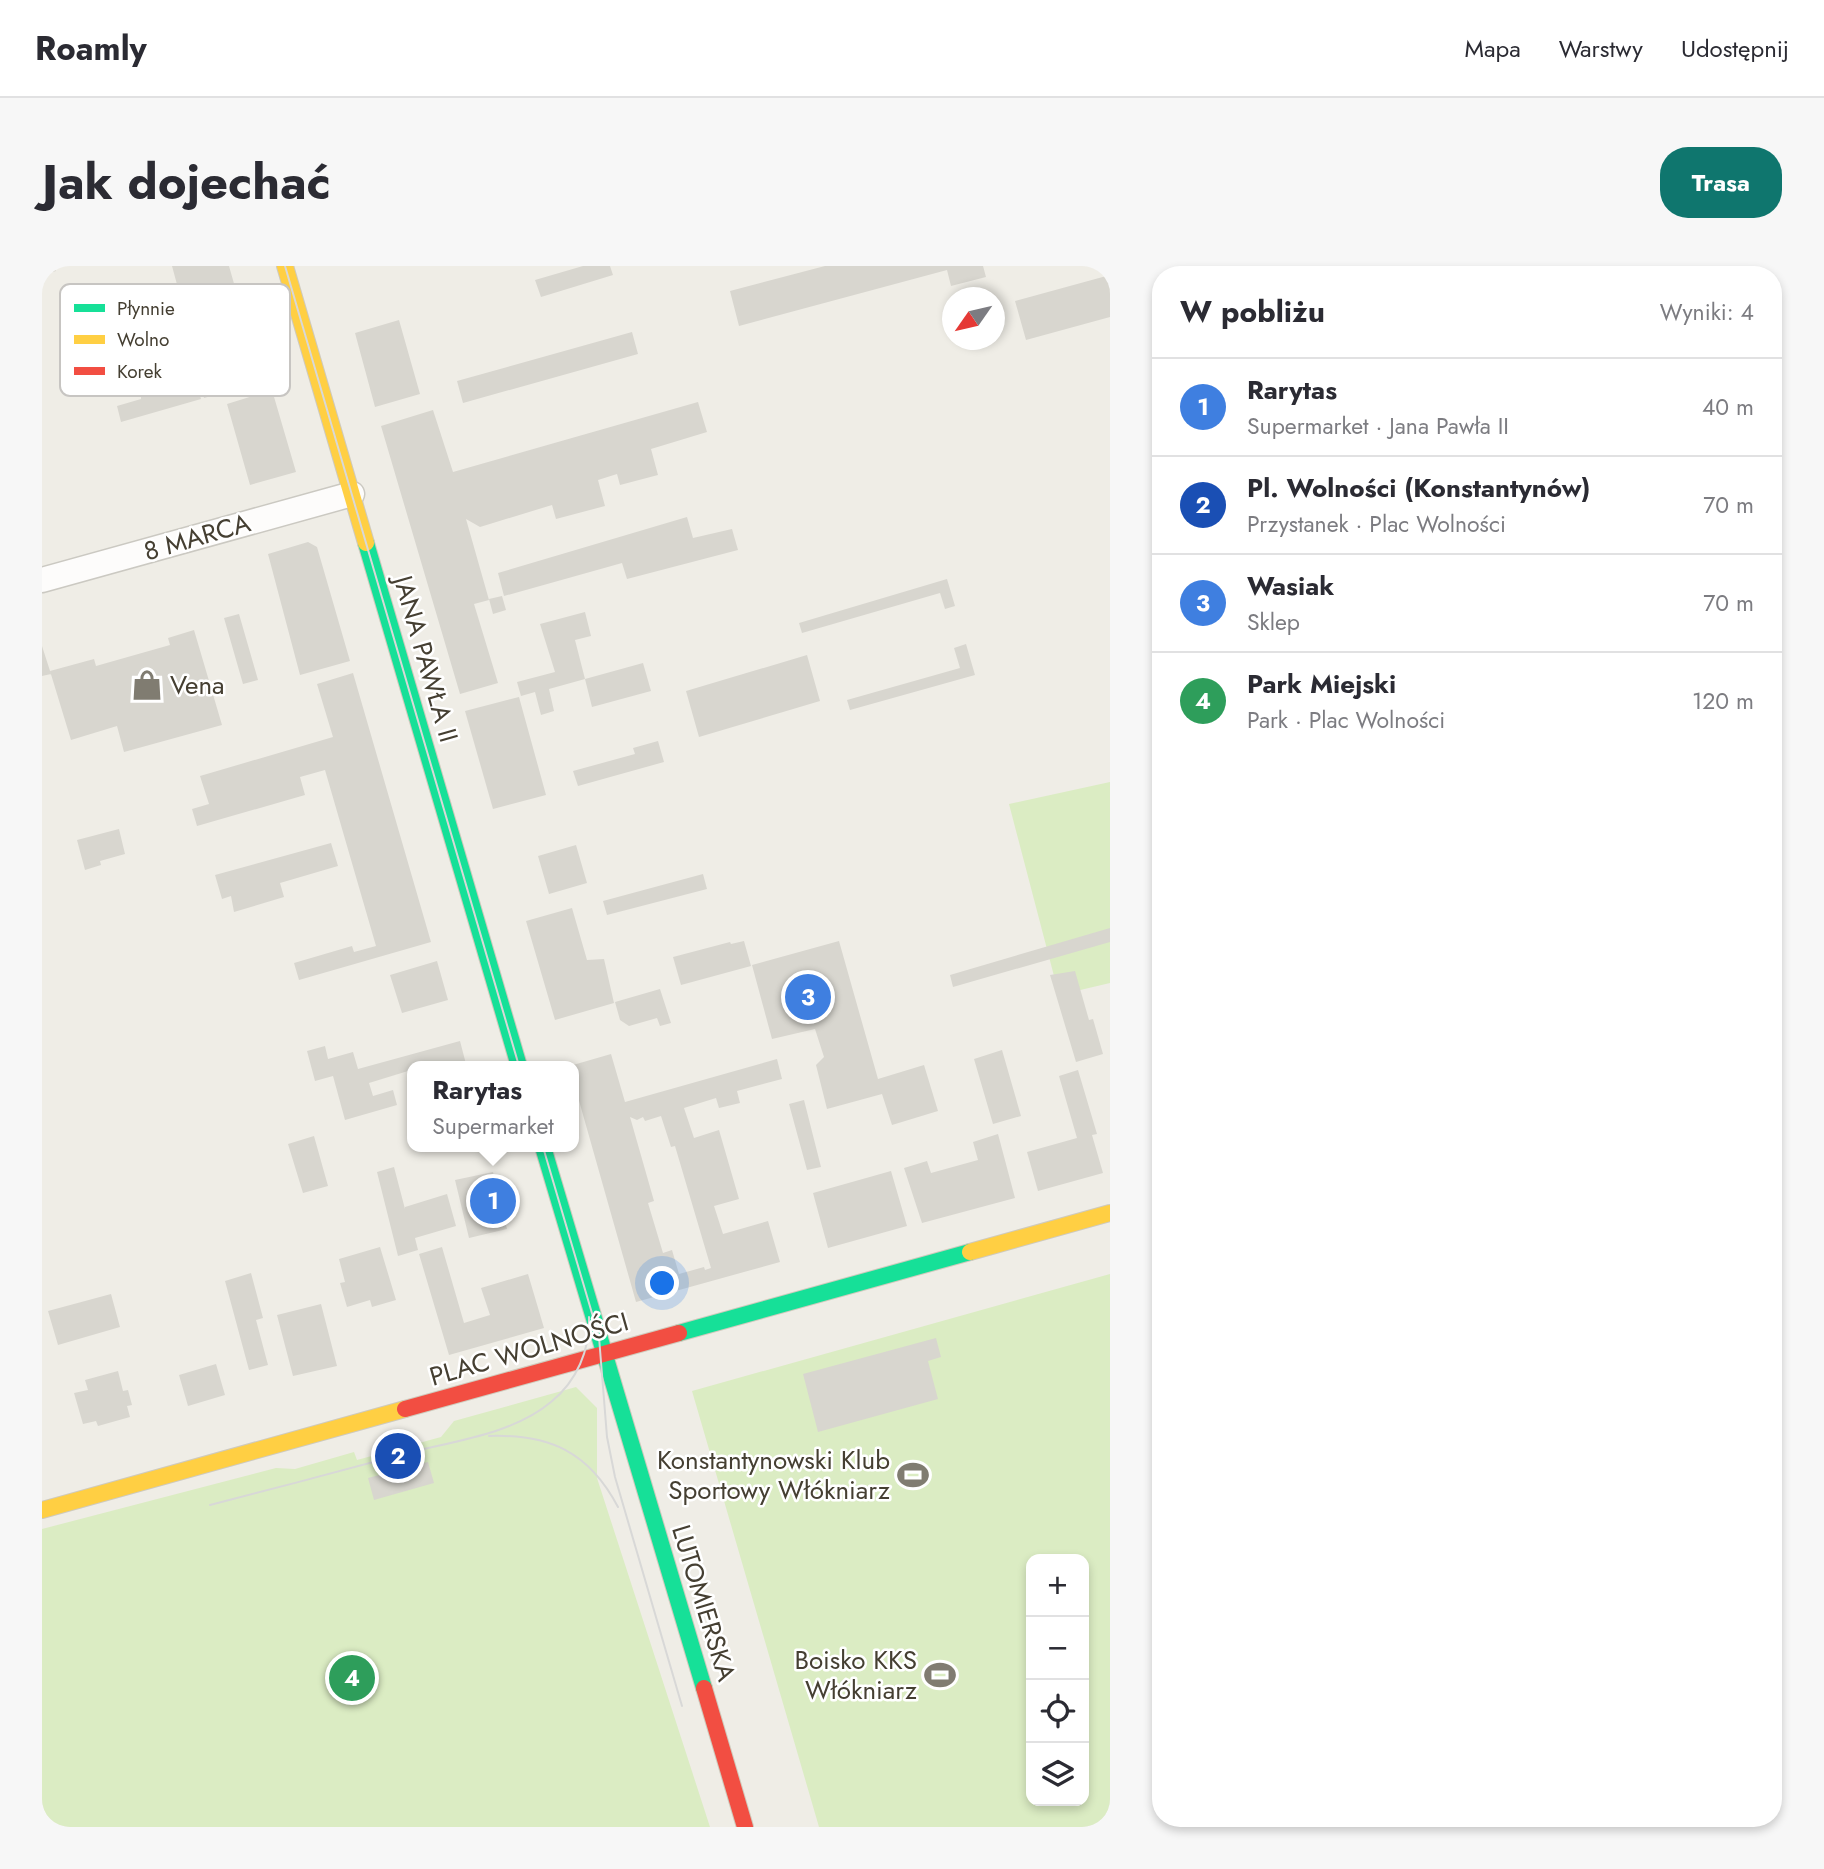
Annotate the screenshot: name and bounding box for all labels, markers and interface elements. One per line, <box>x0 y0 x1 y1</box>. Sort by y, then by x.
text: Roamly <box>35 25 147 72</box>
text: Mapa <box>1464 31 1521 66</box>
text: Warstwy <box>1559 31 1643 66</box>
text: Udostępnij <box>1681 31 1789 66</box>
text: Jak dojechać <box>42 147 331 217</box>
button: Trasa <box>1660 147 1782 218</box>
legend <box>60 284 290 396</box>
north arrow <box>942 287 1005 350</box>
text: W pobliżu <box>1180 290 1325 333</box>
text: Płynnie <box>117 295 175 322</box>
text: Wyniki: 4 <box>1660 295 1754 329</box>
text: Wolno <box>117 326 169 353</box>
text: Korek <box>117 358 163 385</box>
text: Rarytas <box>1247 371 1337 409</box>
text: 1 <box>1197 390 1209 424</box>
text: 40 m <box>1702 390 1754 424</box>
text: Supermarket · Jana Pawła II <box>1247 409 1509 443</box>
text: Pl. Wolności (Konstantynów) <box>1247 469 1590 507</box>
text: 2 <box>1195 488 1211 522</box>
text: 70 m <box>1703 488 1754 522</box>
street label: 8 MARCA <box>139 503 256 570</box>
text: Przystanek · Plac Wolności <box>1247 507 1506 541</box>
text: Wasiak <box>1247 567 1334 605</box>
street label: JANA PAWŁA II <box>383 568 468 747</box>
text: 3 <box>1196 586 1210 620</box>
text: 70 m <box>1703 586 1754 620</box>
text: Sklep <box>1247 605 1300 639</box>
text: Park Miejski <box>1247 665 1396 703</box>
place label: Vena <box>170 666 225 704</box>
shop icon: Vena <box>130 668 164 702</box>
text: 4 <box>1195 684 1211 718</box>
text: 120 m <box>1692 684 1754 718</box>
text: Park · Plac Wolności <box>1247 703 1445 737</box>
pin: 3 <box>785 971 831 1023</box>
popup <box>407 1061 579 1152</box>
text: Rarytas <box>432 1071 522 1109</box>
text: Supermarket <box>432 1109 554 1143</box>
pin: 1 <box>470 1175 516 1227</box>
your location <box>645 1266 679 1300</box>
street label: PLAC WOLNOŚCI <box>425 1302 633 1396</box>
pin: 2 <box>375 1430 421 1482</box>
place label: Konstantynowski Klub Sportowy Włókniarz <box>657 1441 890 1509</box>
sports icon: Konstantynowski Klub Sportowy Włókniarz <box>896 1458 930 1492</box>
street label: LUTOMIERSKA <box>662 1520 746 1687</box>
map controls <box>1026 1554 1089 1806</box>
button: + <box>1026 1554 1089 1617</box>
button: − <box>1026 1617 1089 1680</box>
place label: Boisko KKS Włókniarz <box>794 1641 917 1709</box>
pin: 4 <box>329 1652 375 1704</box>
sports icon: Boisko KKS Włókniarz <box>923 1658 957 1692</box>
button: locate <box>1026 1680 1089 1743</box>
button: layers <box>1026 1743 1089 1806</box>

